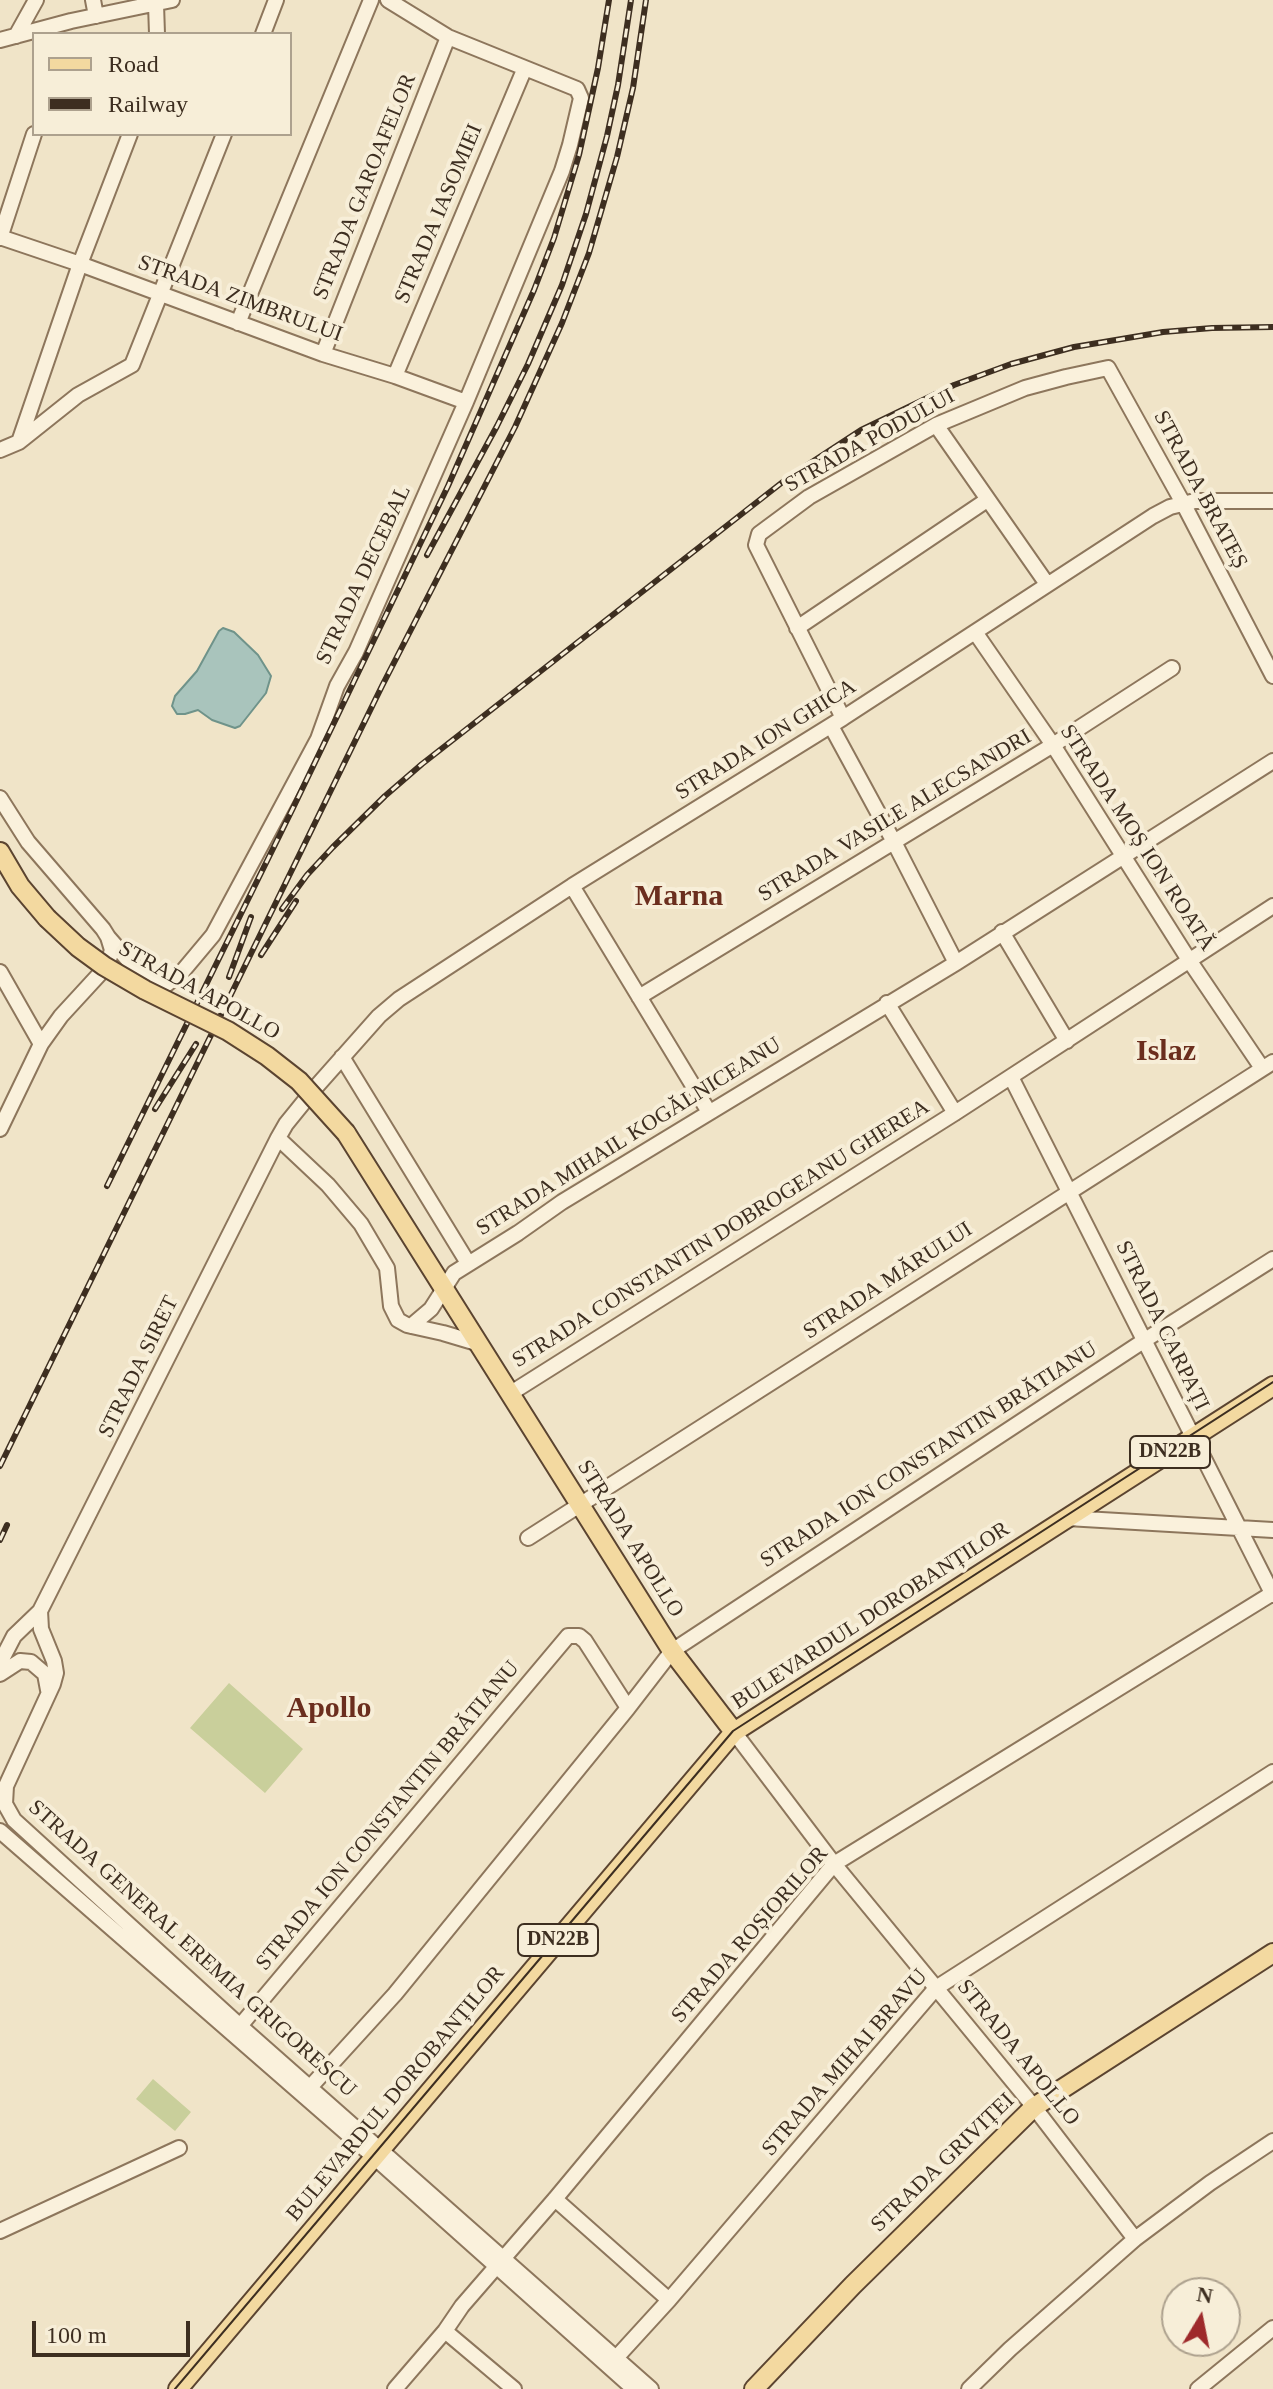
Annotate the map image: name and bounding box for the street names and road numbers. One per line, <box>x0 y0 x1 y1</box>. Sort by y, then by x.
street label: STRADA GAROAFELOR <box>308 70 422 304</box>
street label: STRADA IASOMIEI <box>389 120 489 308</box>
street label: STRADA ZIMBRULUI <box>134 250 346 348</box>
street label: STRADA PODULUI <box>780 383 960 499</box>
street label: STRADA BRATEȘ <box>1147 406 1253 574</box>
street label: STRADA DECEBAL <box>311 481 417 669</box>
street label: STRADA ION GHICA <box>671 674 861 806</box>
street label: STRADA MOȘ ION ROATĂ <box>1054 720 1220 956</box>
street label: STRADA VASILE ALECSANDRI <box>754 724 1036 908</box>
street label: STRADA APOLLO <box>114 936 284 1046</box>
street label: STRADA MIHAIL KOGĂLNICEANU <box>472 1032 786 1242</box>
street label: STRADA CONSTANTIN DOBROGEANU GHEREA <box>508 1094 934 1374</box>
street label: STRADA MĂRULUI <box>799 1217 977 1345</box>
street label: STRADA CARPAȚI <box>1109 1237 1215 1415</box>
street label: STRADA SIRET <box>93 1292 185 1442</box>
street label: STRADA ION CONSTANTIN BRĂTIANU <box>756 1336 1102 1574</box>
road number: DN22B <box>1130 1436 1210 1468</box>
street label: STRADA APOLLO <box>571 1456 689 1622</box>
street label: BULEVARDUL DOROBANȚILOR <box>727 1516 1015 1716</box>
street label: STRADA ION CONSTANTIN BRĂTIANU <box>251 1656 525 1976</box>
street label: STRADA GENERAL EREMIA GRIGORESCU <box>23 1795 361 2103</box>
street label: STRADA ROȘIORILOR <box>666 1841 834 2029</box>
road number: DN22B <box>518 1924 598 1956</box>
street label: BULEVARDUL DOROBANȚILOR <box>281 1961 511 2227</box>
street label: STRADA MIHAI BRAVU <box>757 1964 933 2162</box>
street label: STRADA APOLLO <box>951 1975 1085 2131</box>
street label: STRADA GRIVIȚEI <box>866 2088 1020 2238</box>

